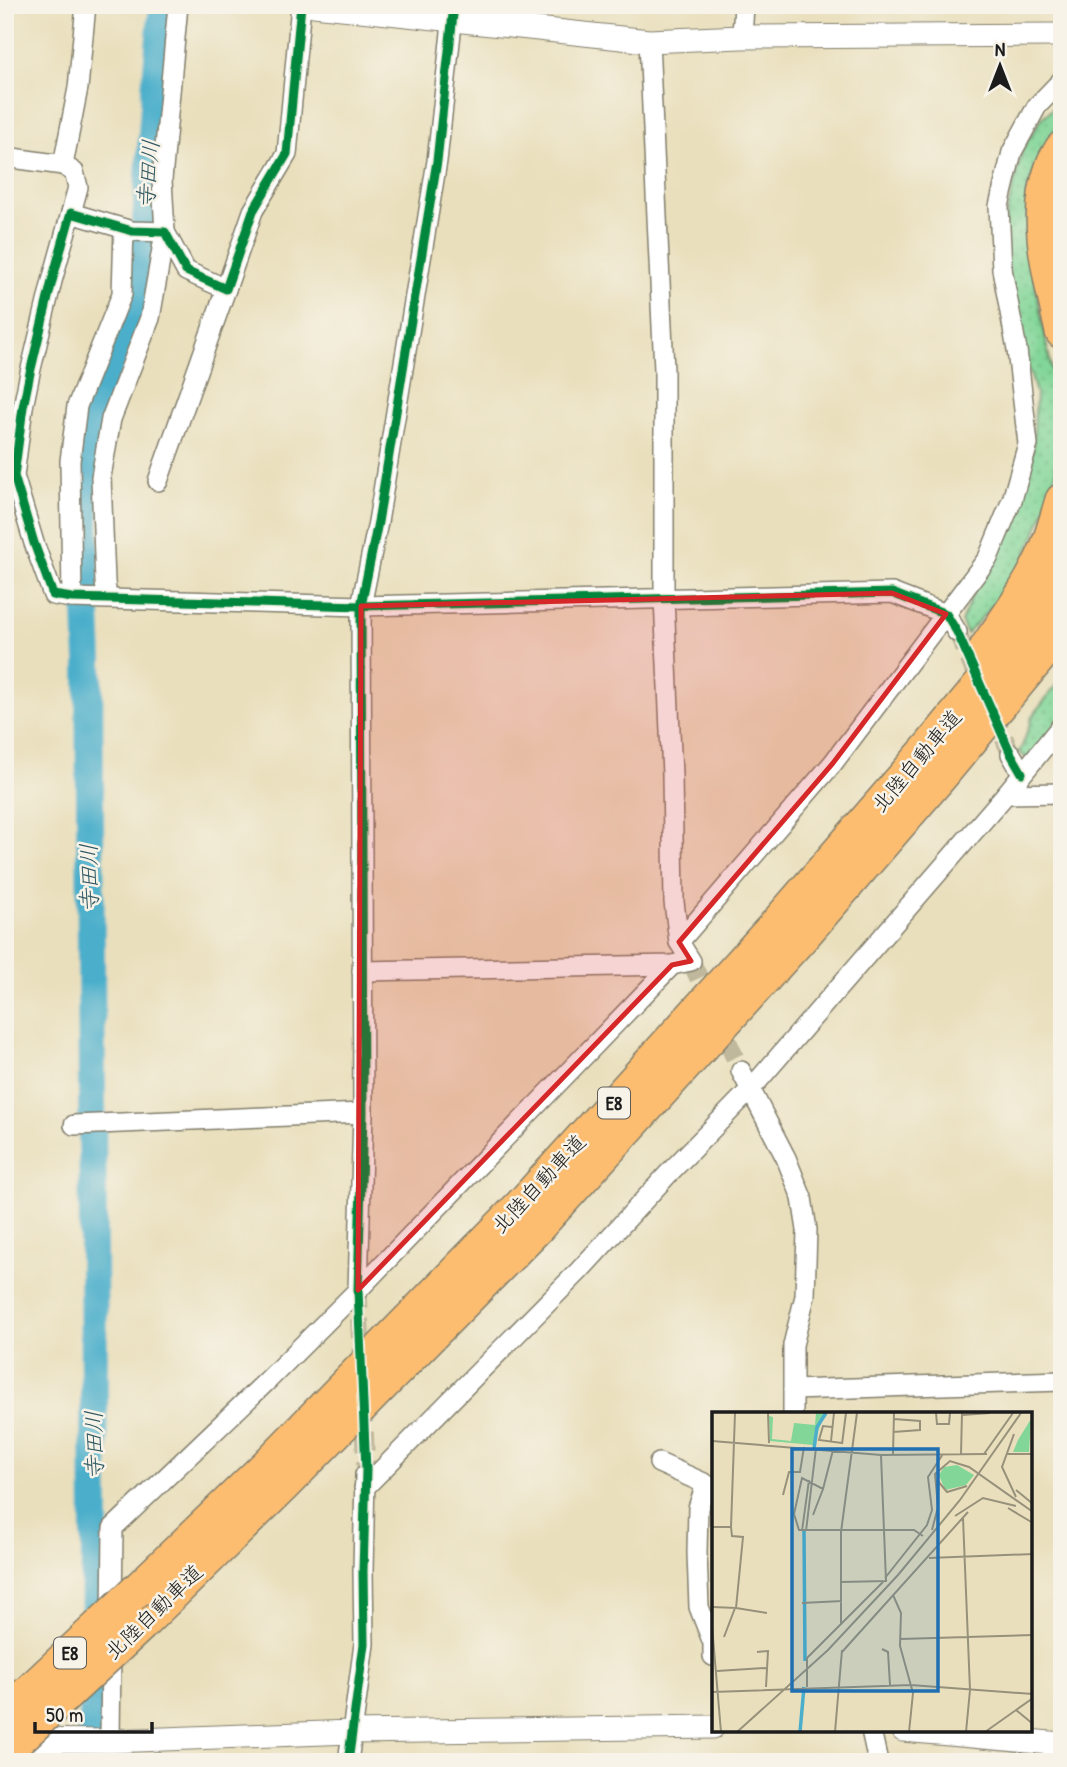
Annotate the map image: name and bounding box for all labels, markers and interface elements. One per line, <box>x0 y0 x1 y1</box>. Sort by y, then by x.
north arrow <box>965 32 1036 102</box>
text: N <box>995 36 1005 62</box>
water label: 寺田川 <box>129 138 166 210</box>
street label: 北陸自動車道 <box>865 703 968 818</box>
water label: 寺田川 <box>72 843 105 913</box>
road number: E8 <box>598 1088 630 1119</box>
street label: 北陸自動車道 <box>485 1128 592 1240</box>
water label: 寺田川 <box>77 1410 110 1480</box>
inset map <box>712 1412 1032 1732</box>
street label: 北陸自動車道 <box>98 1557 209 1666</box>
road number: E8 <box>54 1638 86 1668</box>
scale bar <box>35 1690 152 1734</box>
text: 50 m <box>46 1700 83 1729</box>

